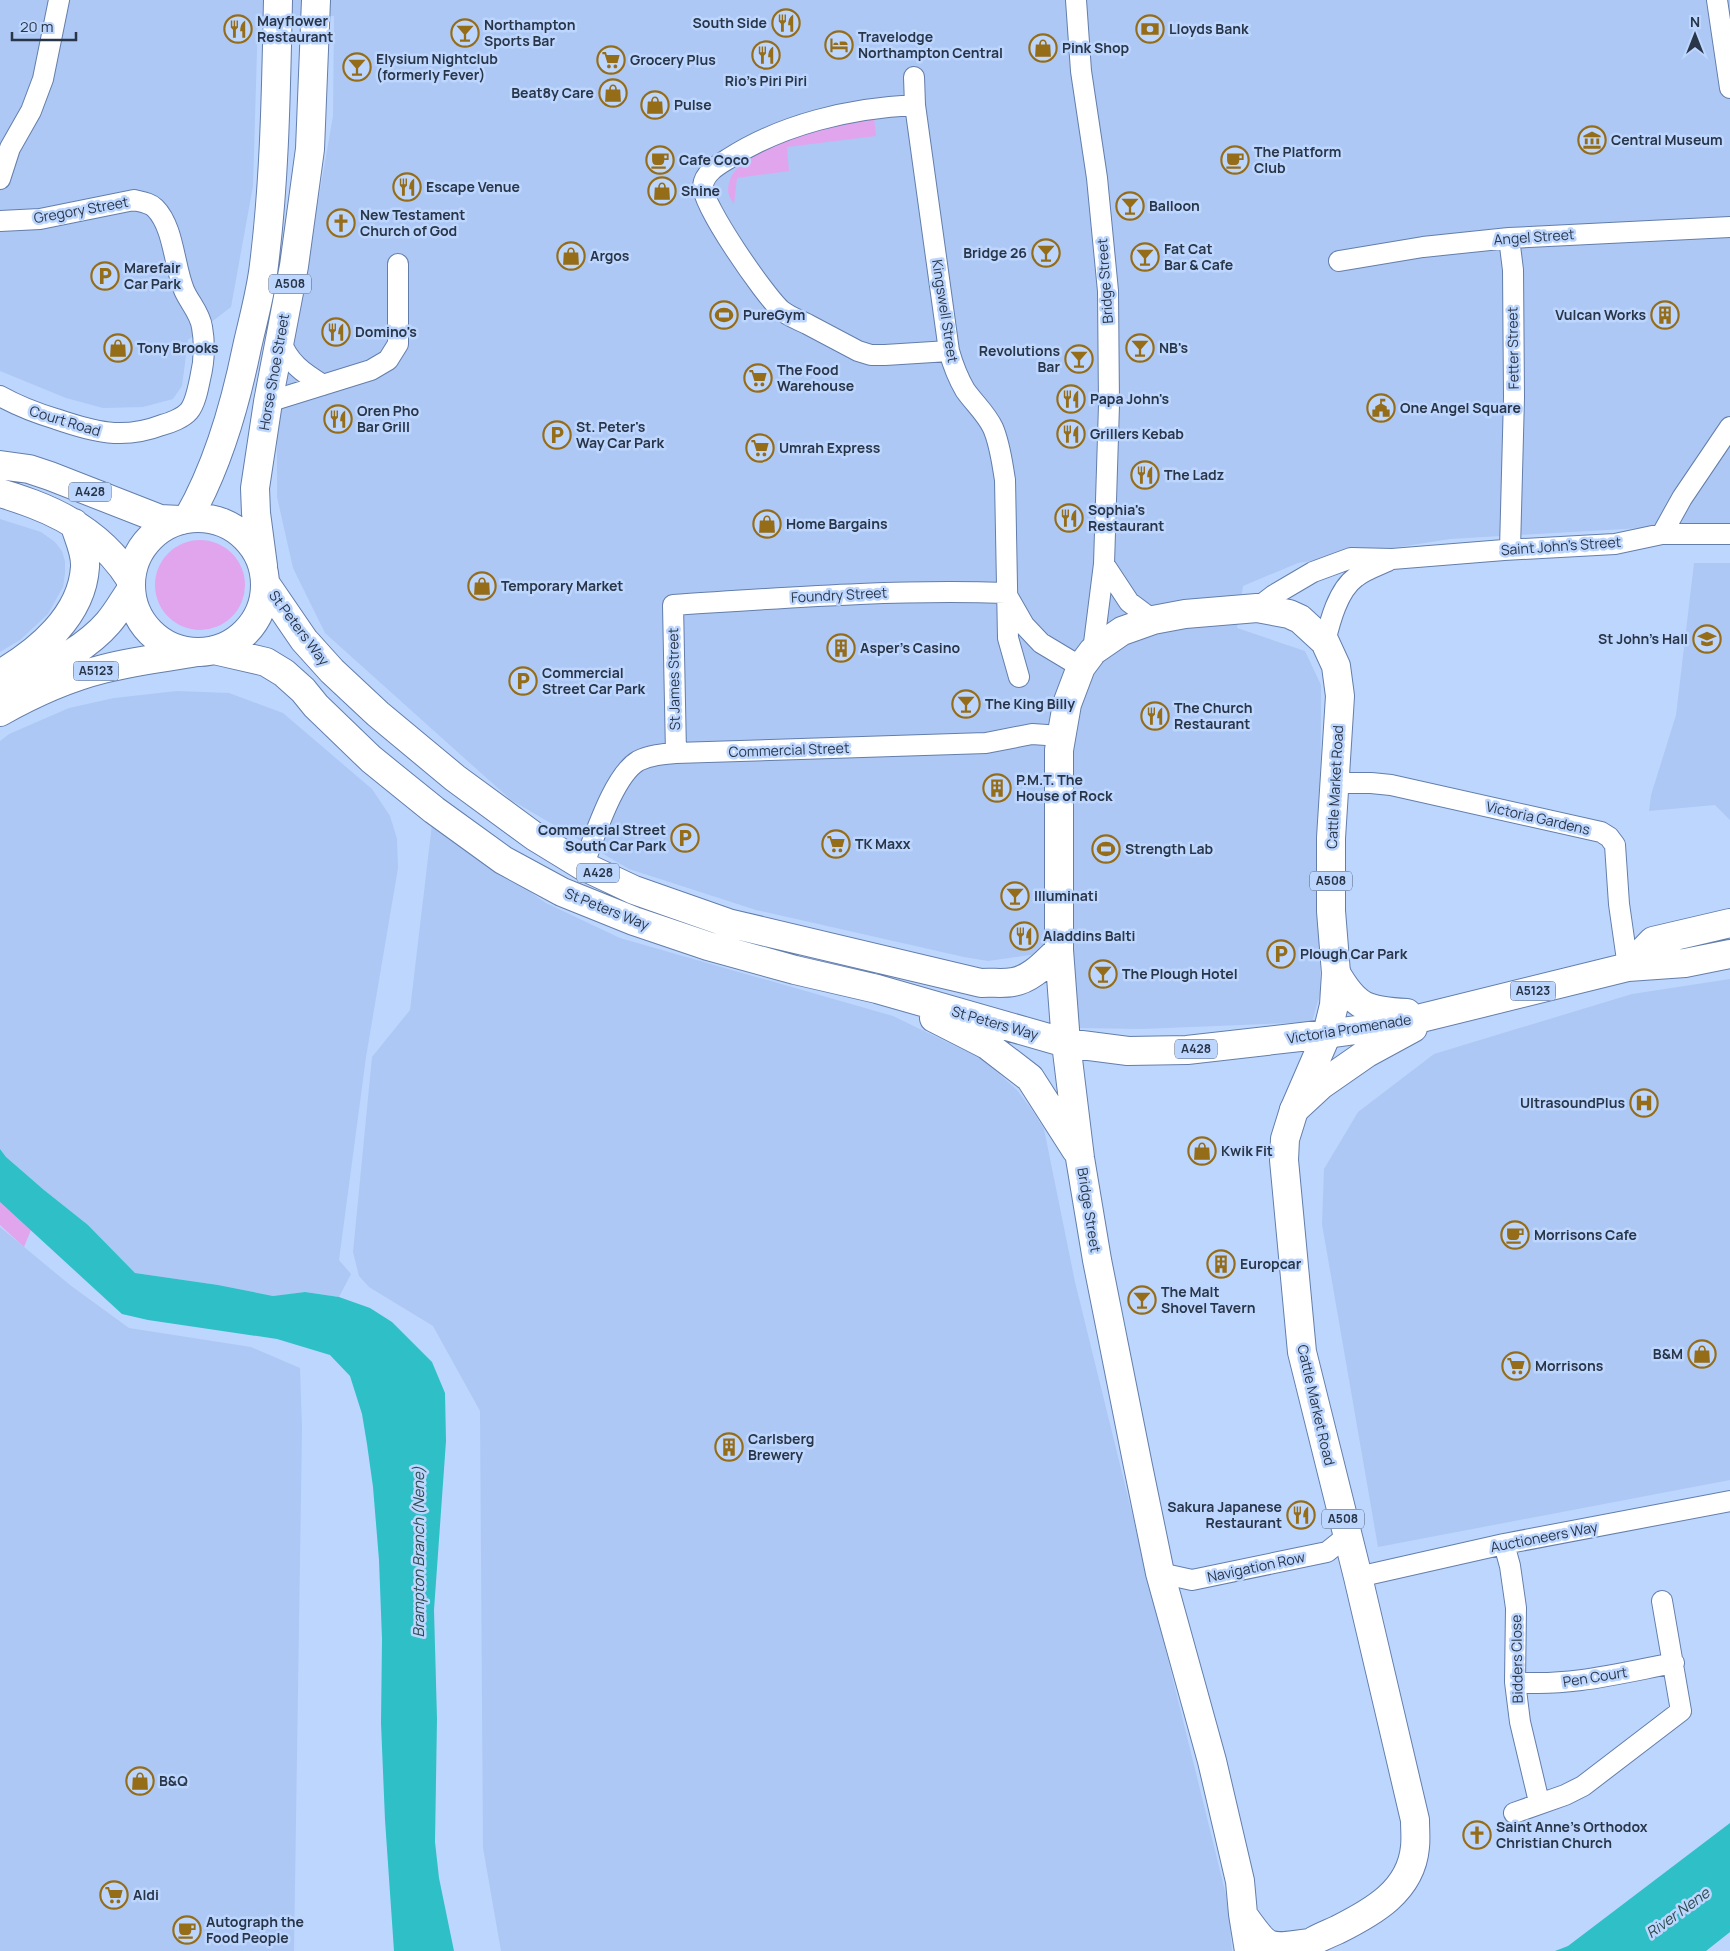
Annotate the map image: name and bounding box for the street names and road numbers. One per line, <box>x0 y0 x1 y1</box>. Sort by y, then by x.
street label: Gregory Street <box>32 192 130 227</box>
street label: Angel Street <box>1493 224 1575 249</box>
street label: Bridge Street <box>1092 237 1117 324</box>
street label: Kingswell Street <box>928 258 963 364</box>
road number: A508 <box>269 274 311 294</box>
street label: Fetter Street <box>1502 306 1523 389</box>
street label: Horse Shoe Street <box>254 312 293 432</box>
street label: Court Road <box>27 401 103 440</box>
road number: A428 <box>69 482 111 502</box>
street label: Saint John's Street <box>1500 532 1622 559</box>
street label: Foundry Street <box>790 582 888 607</box>
street label: St Peters Way <box>265 586 334 670</box>
street label: St James Street <box>663 627 684 730</box>
road number: A5123 <box>74 661 118 680</box>
street label: Cattle Market Road <box>1322 725 1347 849</box>
street label: Commercial Street <box>728 738 850 761</box>
street label: Victoria Gardens <box>1484 796 1592 839</box>
road number: A428 <box>577 864 619 882</box>
road number: A508 <box>1310 871 1352 890</box>
street label: St Peters Way <box>562 883 653 934</box>
road number: A5123 <box>1510 981 1556 1000</box>
street label: St Peters Way <box>950 1001 1041 1044</box>
street label: Victoria Promenade <box>1285 1009 1412 1048</box>
road number: A428 <box>1175 1040 1217 1058</box>
street label: Bridge Street <box>1073 1166 1106 1254</box>
street label: Cattle Market Road <box>1293 1343 1340 1467</box>
road number: A508 <box>1322 1510 1364 1528</box>
street label: Auctioneers Way <box>1489 1517 1600 1556</box>
street label: Navigation Row <box>1205 1547 1307 1586</box>
street label: Bidders Close <box>1506 1615 1527 1703</box>
street label: Pen Court <box>1561 1662 1629 1691</box>

